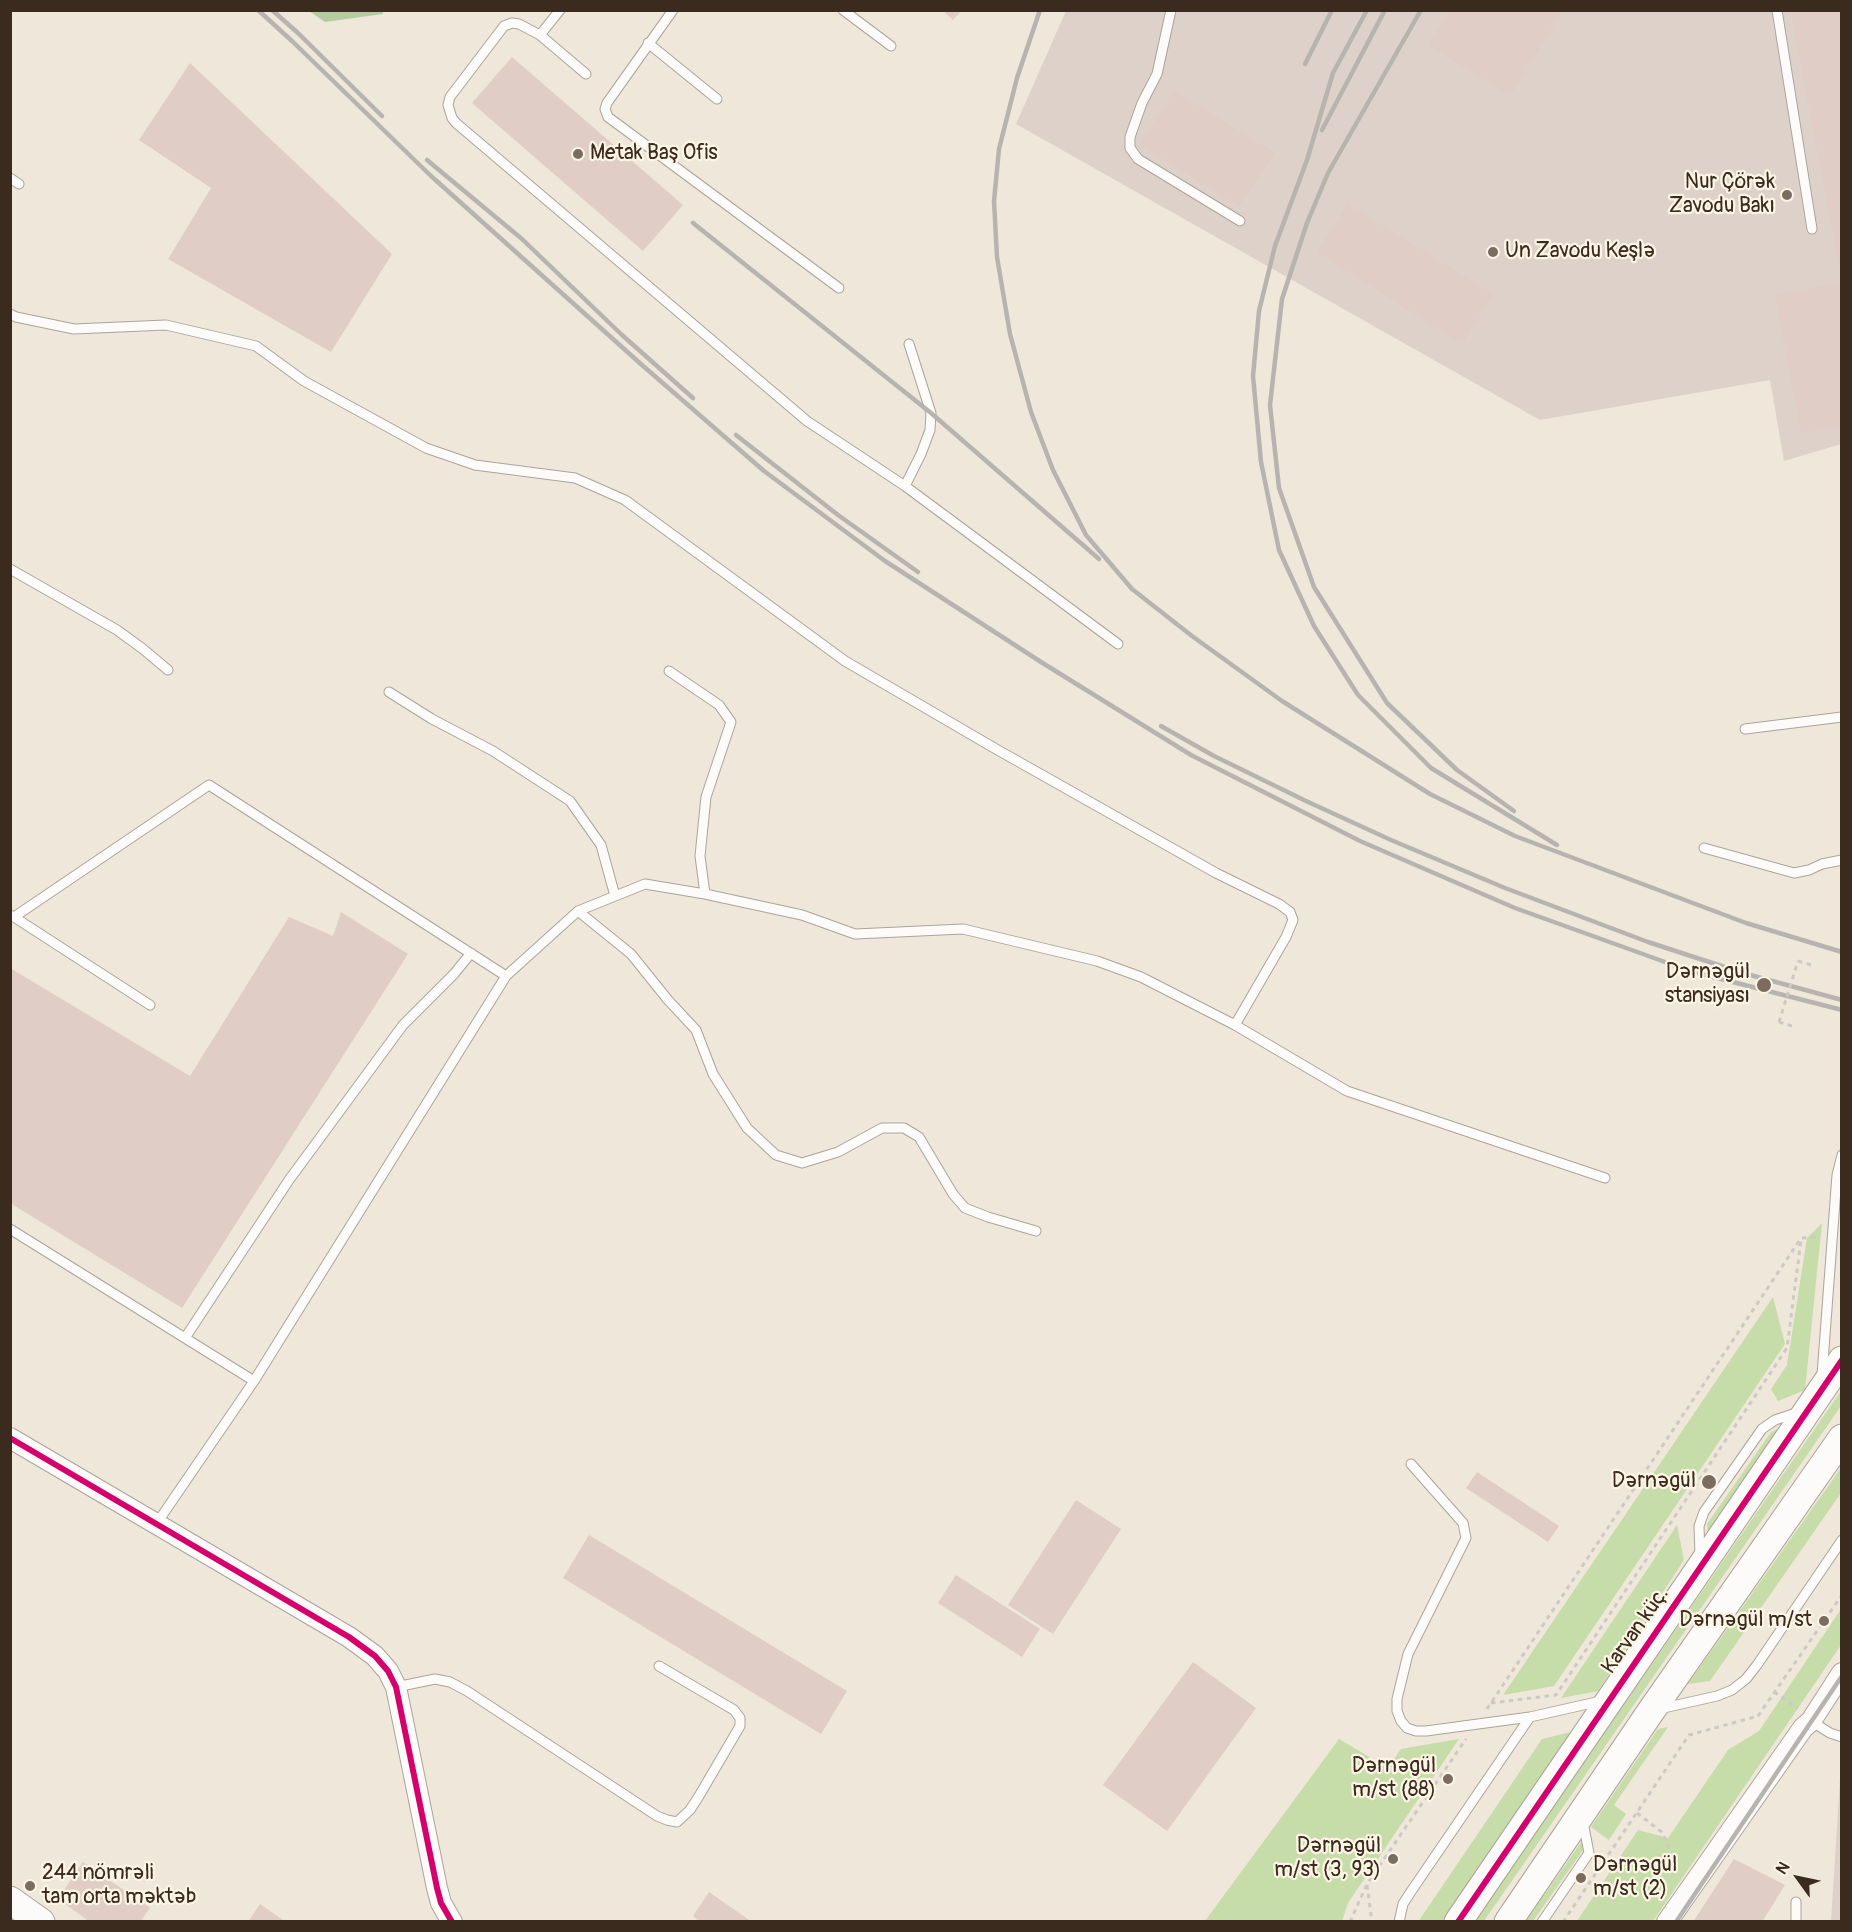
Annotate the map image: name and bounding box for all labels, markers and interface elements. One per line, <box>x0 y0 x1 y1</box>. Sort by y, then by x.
place label: Metak Baş Ofis <box>590 141 718 167</box>
marker: Metak Baş Ofis <box>571 147 585 161</box>
place label: Nur Çörək Zavodu Bakı <box>1669 170 1775 220</box>
marker: Nur Çörək Zavodu Bakı <box>1780 188 1794 202</box>
place label: Un Zavodu Keşlə <box>1505 239 1656 265</box>
marker: Un Zavodu Keşlə <box>1486 245 1500 259</box>
place label: Dərnəgül stansiyası <box>1665 960 1750 1010</box>
marker: Dərnəgül stansiyası <box>1755 976 1773 994</box>
place label: Dərnəgül <box>1612 1469 1696 1495</box>
marker: Dərnəgül <box>1700 1473 1718 1491</box>
street label: Karvan küç. <box>1597 1583 1675 1679</box>
place label: Dərnəgül m/st <box>1679 1608 1812 1634</box>
marker: Dərnəgül m/st <box>1817 1614 1831 1628</box>
place label: Dərnəgül m/st (88) <box>1352 1754 1436 1804</box>
marker: Dərnəgül m/st (88) <box>1441 1772 1455 1786</box>
place label: Dərnəgül m/st (3, 93) <box>1274 1834 1381 1884</box>
north arrow <box>1768 1848 1828 1908</box>
marker: Dərnəgül m/st (3, 93) <box>1386 1852 1400 1866</box>
place label: Dərnəgül m/st (2) <box>1593 1853 1677 1903</box>
text: N <box>1772 1858 1794 1878</box>
place label: 244 nömrəli tam orta məktəb <box>42 1861 196 1911</box>
marker: Dərnəgül m/st (2) <box>1574 1871 1588 1885</box>
marker: 244 nömrəli tam orta məktəb <box>23 1879 37 1893</box>

